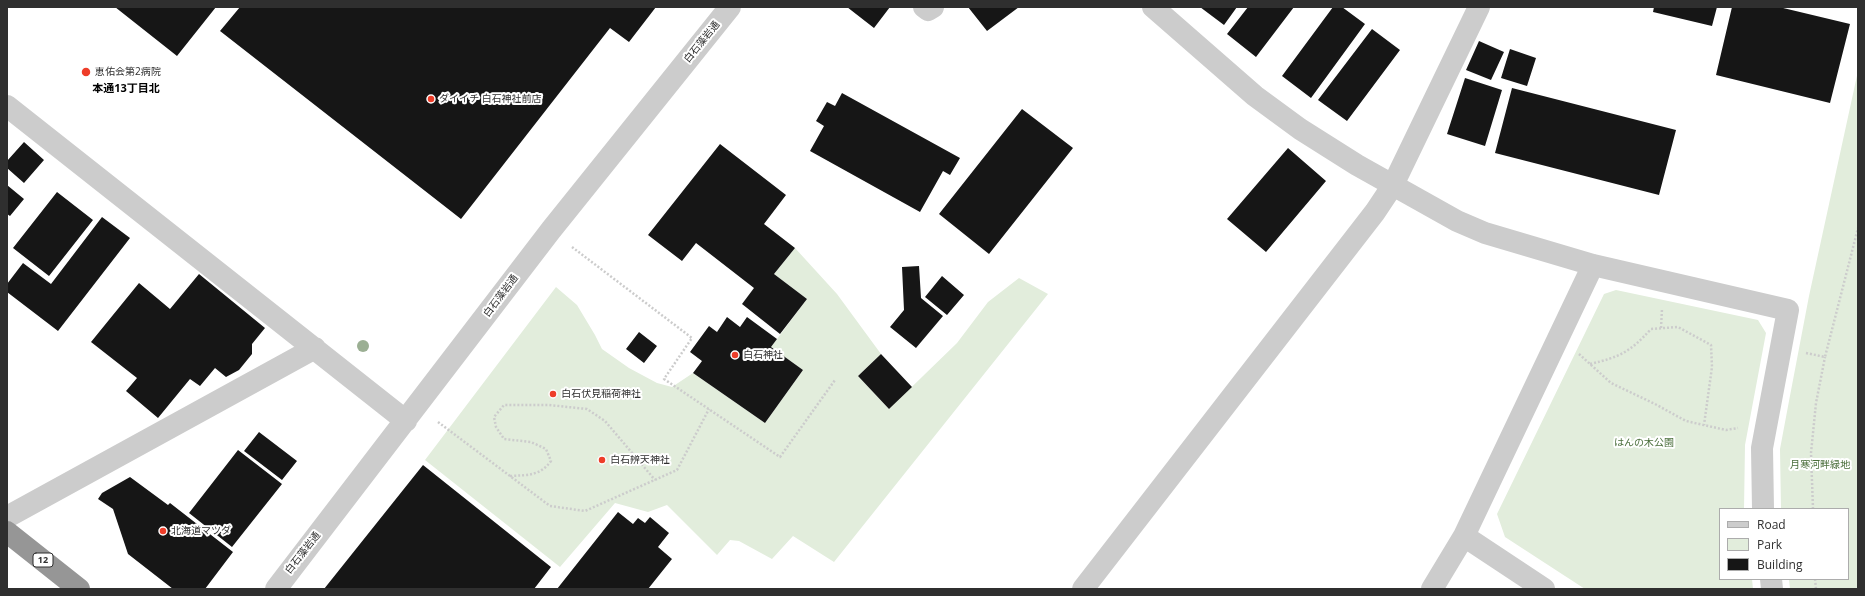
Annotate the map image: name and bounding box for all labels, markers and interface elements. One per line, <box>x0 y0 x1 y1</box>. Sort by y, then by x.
street label: 白石藻岩通 <box>682 19 722 65</box>
marker: 恵佑会第2病院 <box>80 66 92 78</box>
place label: 恵佑会第2病院 <box>95 66 161 78</box>
district label: 本通13丁目北 <box>92 82 160 96</box>
place label: ダイイチ 白石神社前店 <box>439 93 542 105</box>
marker: ダイイチ 白石神社前店 <box>426 94 436 104</box>
street label: 白石藻岩通 <box>481 272 521 320</box>
place label: 白石神社 <box>743 349 783 361</box>
marker: 白石神社 <box>730 350 740 360</box>
place label: 白石伏見稲荷神社 <box>561 388 641 400</box>
marker: 白石伏見稲荷神社 <box>548 389 558 399</box>
park label: はんの木公園 <box>1614 437 1674 449</box>
place label: 白石辨天神社 <box>610 454 670 466</box>
marker: 白石辨天神社 <box>597 455 607 465</box>
park label: 月寒河畔緑地 <box>1790 459 1850 471</box>
legend <box>1719 508 1849 580</box>
text: Road <box>1757 516 1786 533</box>
place label: 北海道マツダ <box>171 525 231 537</box>
marker: 北海道マツダ <box>158 526 168 536</box>
street label: 白石藻岩通 <box>283 530 323 576</box>
text: Park <box>1757 536 1782 553</box>
road number: 12 <box>33 553 53 567</box>
text: Building <box>1757 556 1802 573</box>

